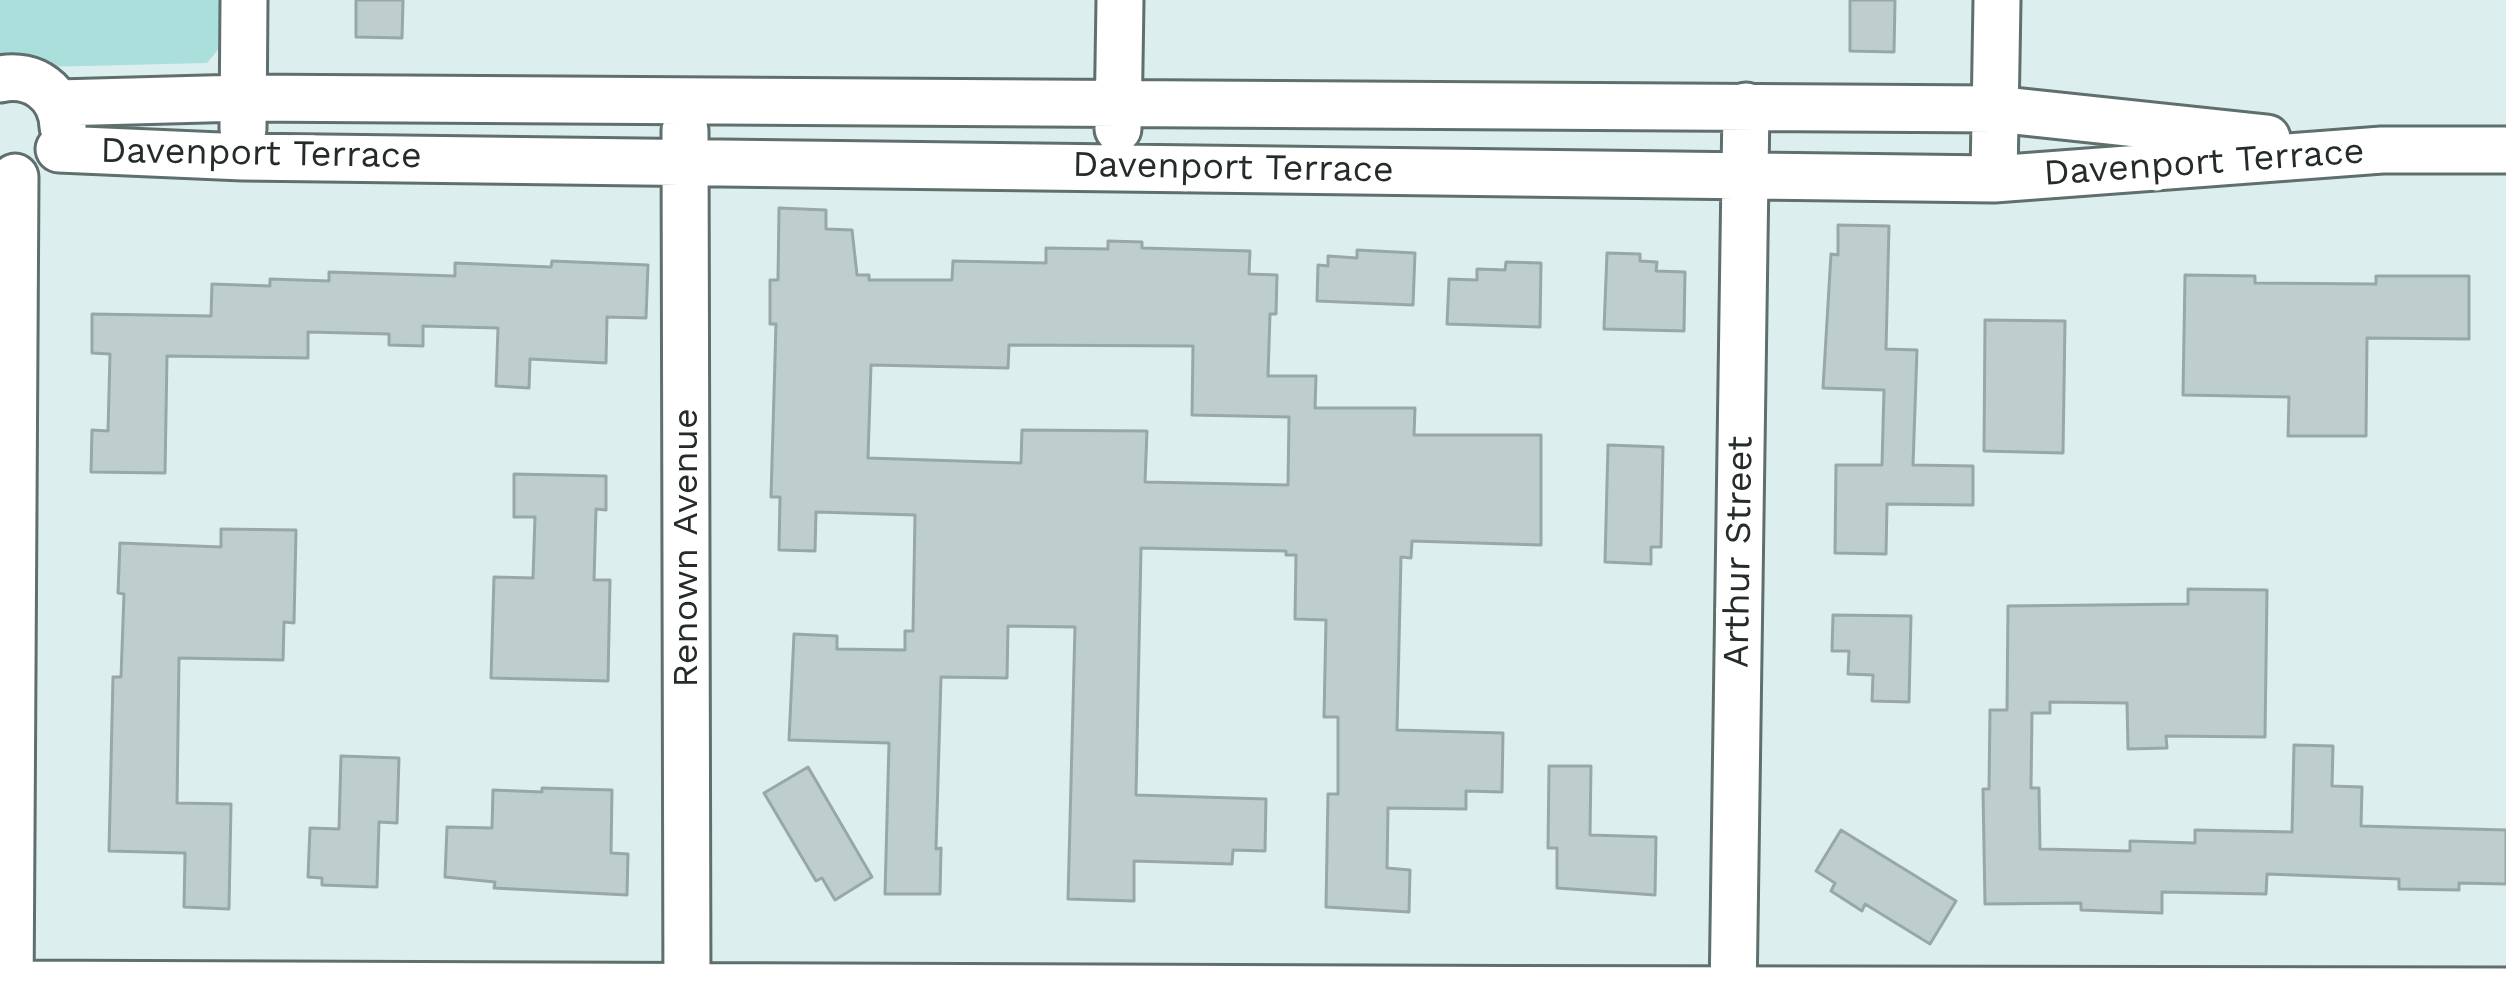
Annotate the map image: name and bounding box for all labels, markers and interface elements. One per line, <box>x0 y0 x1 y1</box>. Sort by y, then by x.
street label: Davenport Terrace <box>100 130 422 178</box>
street label: Davenport Terrace <box>2042 130 2366 196</box>
street label: Davenport Terrace <box>1072 144 1394 192</box>
street label: Renown Avenue <box>664 408 708 688</box>
street label: Arthur Street <box>1715 436 1763 668</box>

